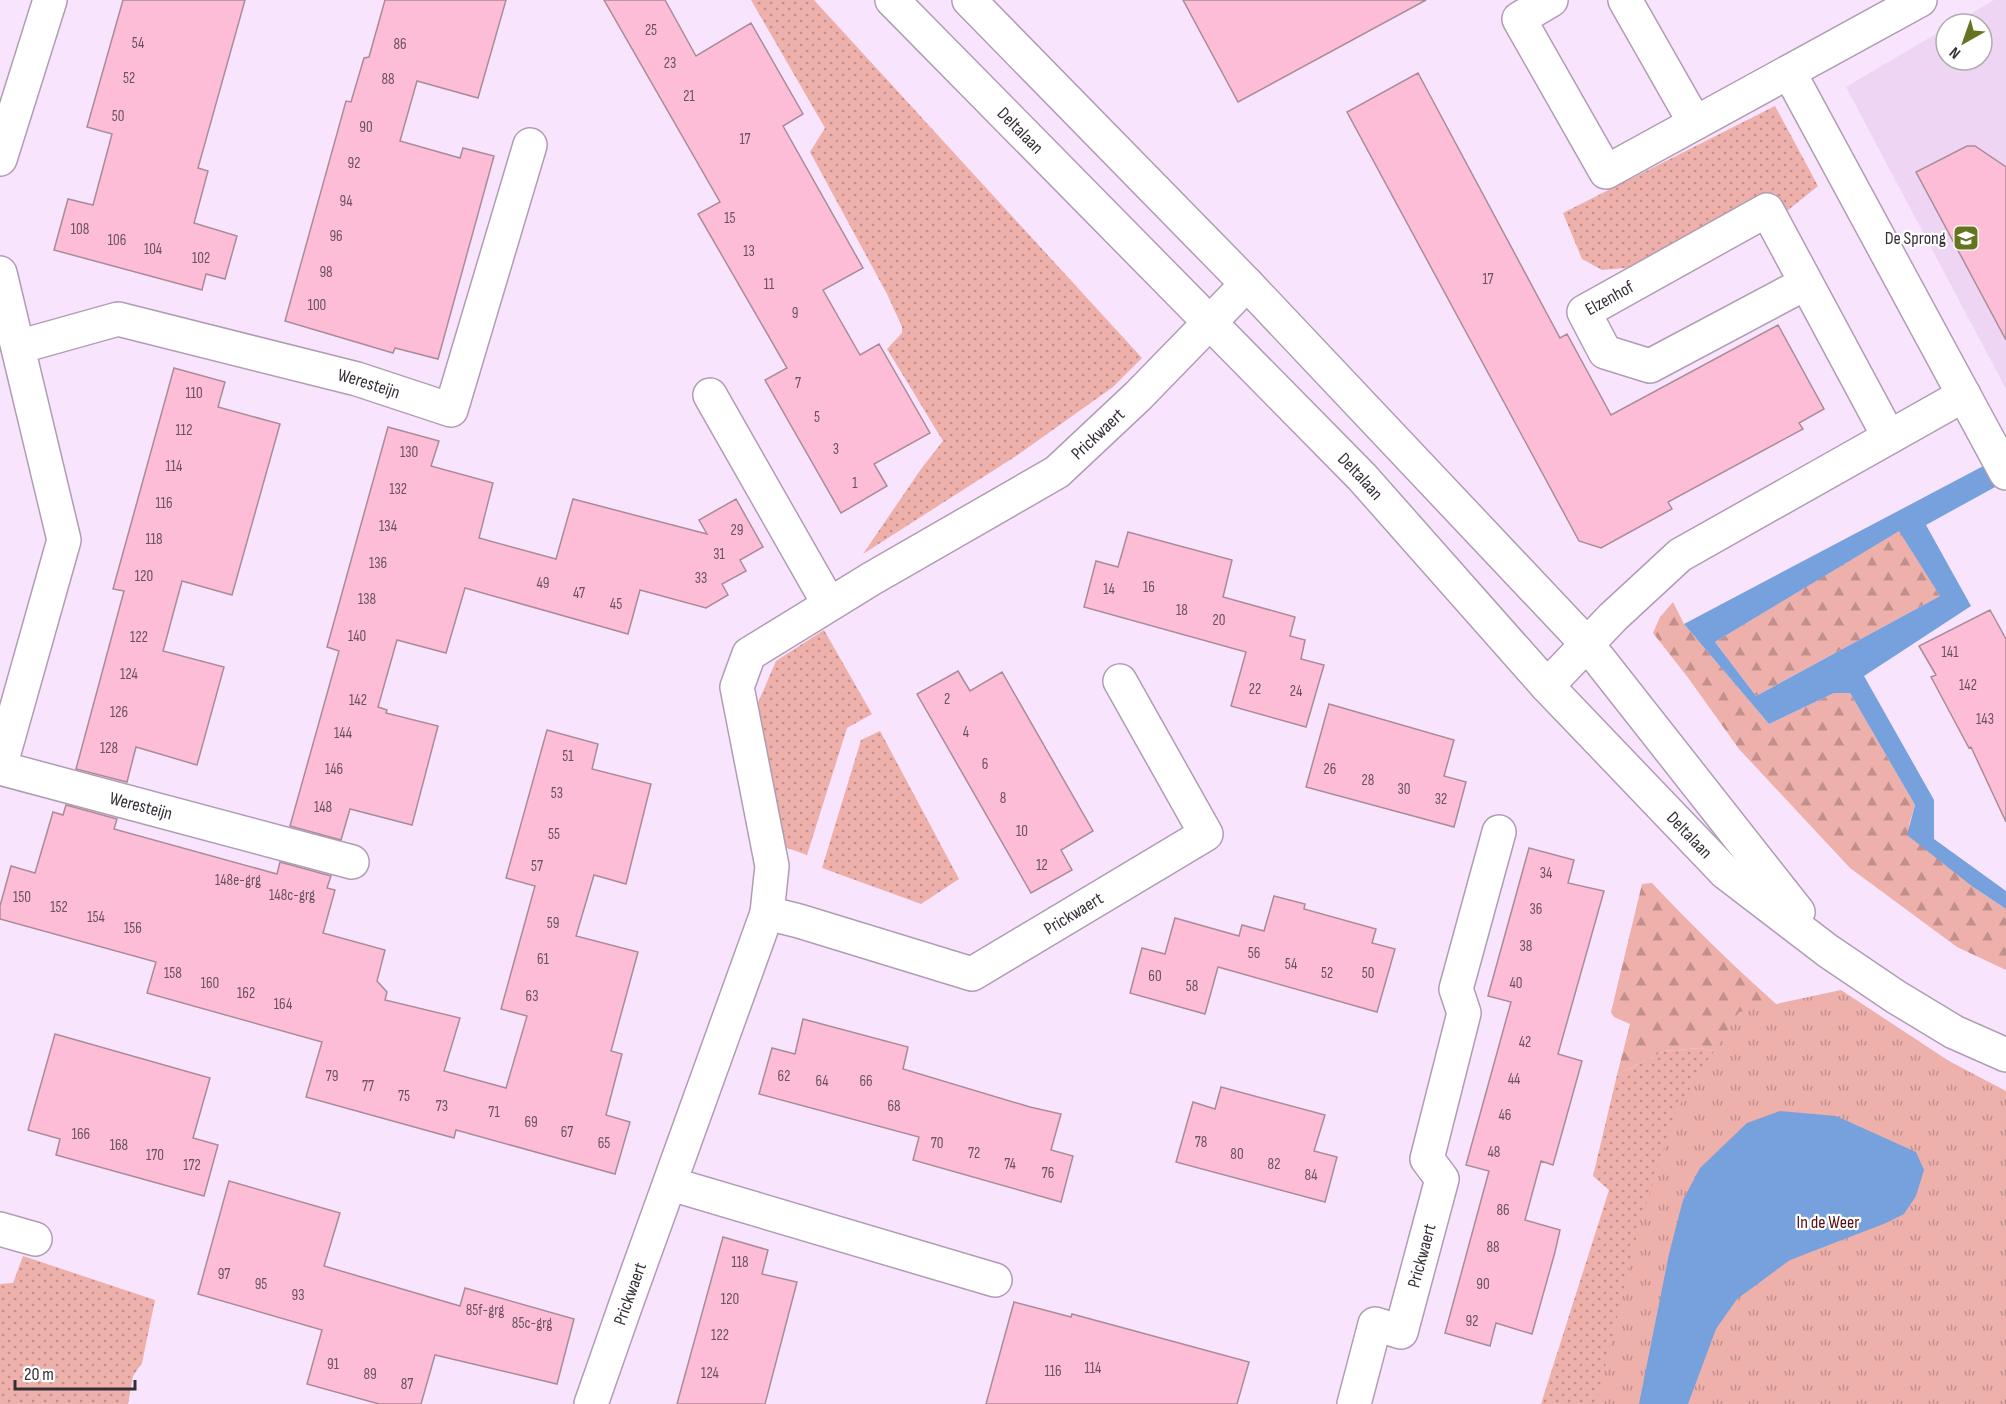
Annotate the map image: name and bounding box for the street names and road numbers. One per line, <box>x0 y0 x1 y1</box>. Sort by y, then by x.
street label: Deltalaan <box>993 103 1048 158</box>
street label: Elzenhof <box>1581 276 1638 320</box>
street label: Weresteijn <box>336 364 403 403</box>
street label: Prickwaert <box>1067 403 1129 464</box>
street label: Deltalaan <box>1333 448 1388 504</box>
street label: Weresteijn <box>107 787 175 824</box>
street label: Deltalaan <box>1662 807 1717 863</box>
street label: Prickwaert <box>1040 887 1107 939</box>
street label: Prickwaert <box>1403 1221 1440 1290</box>
street label: Prickwaert <box>609 1259 651 1328</box>

